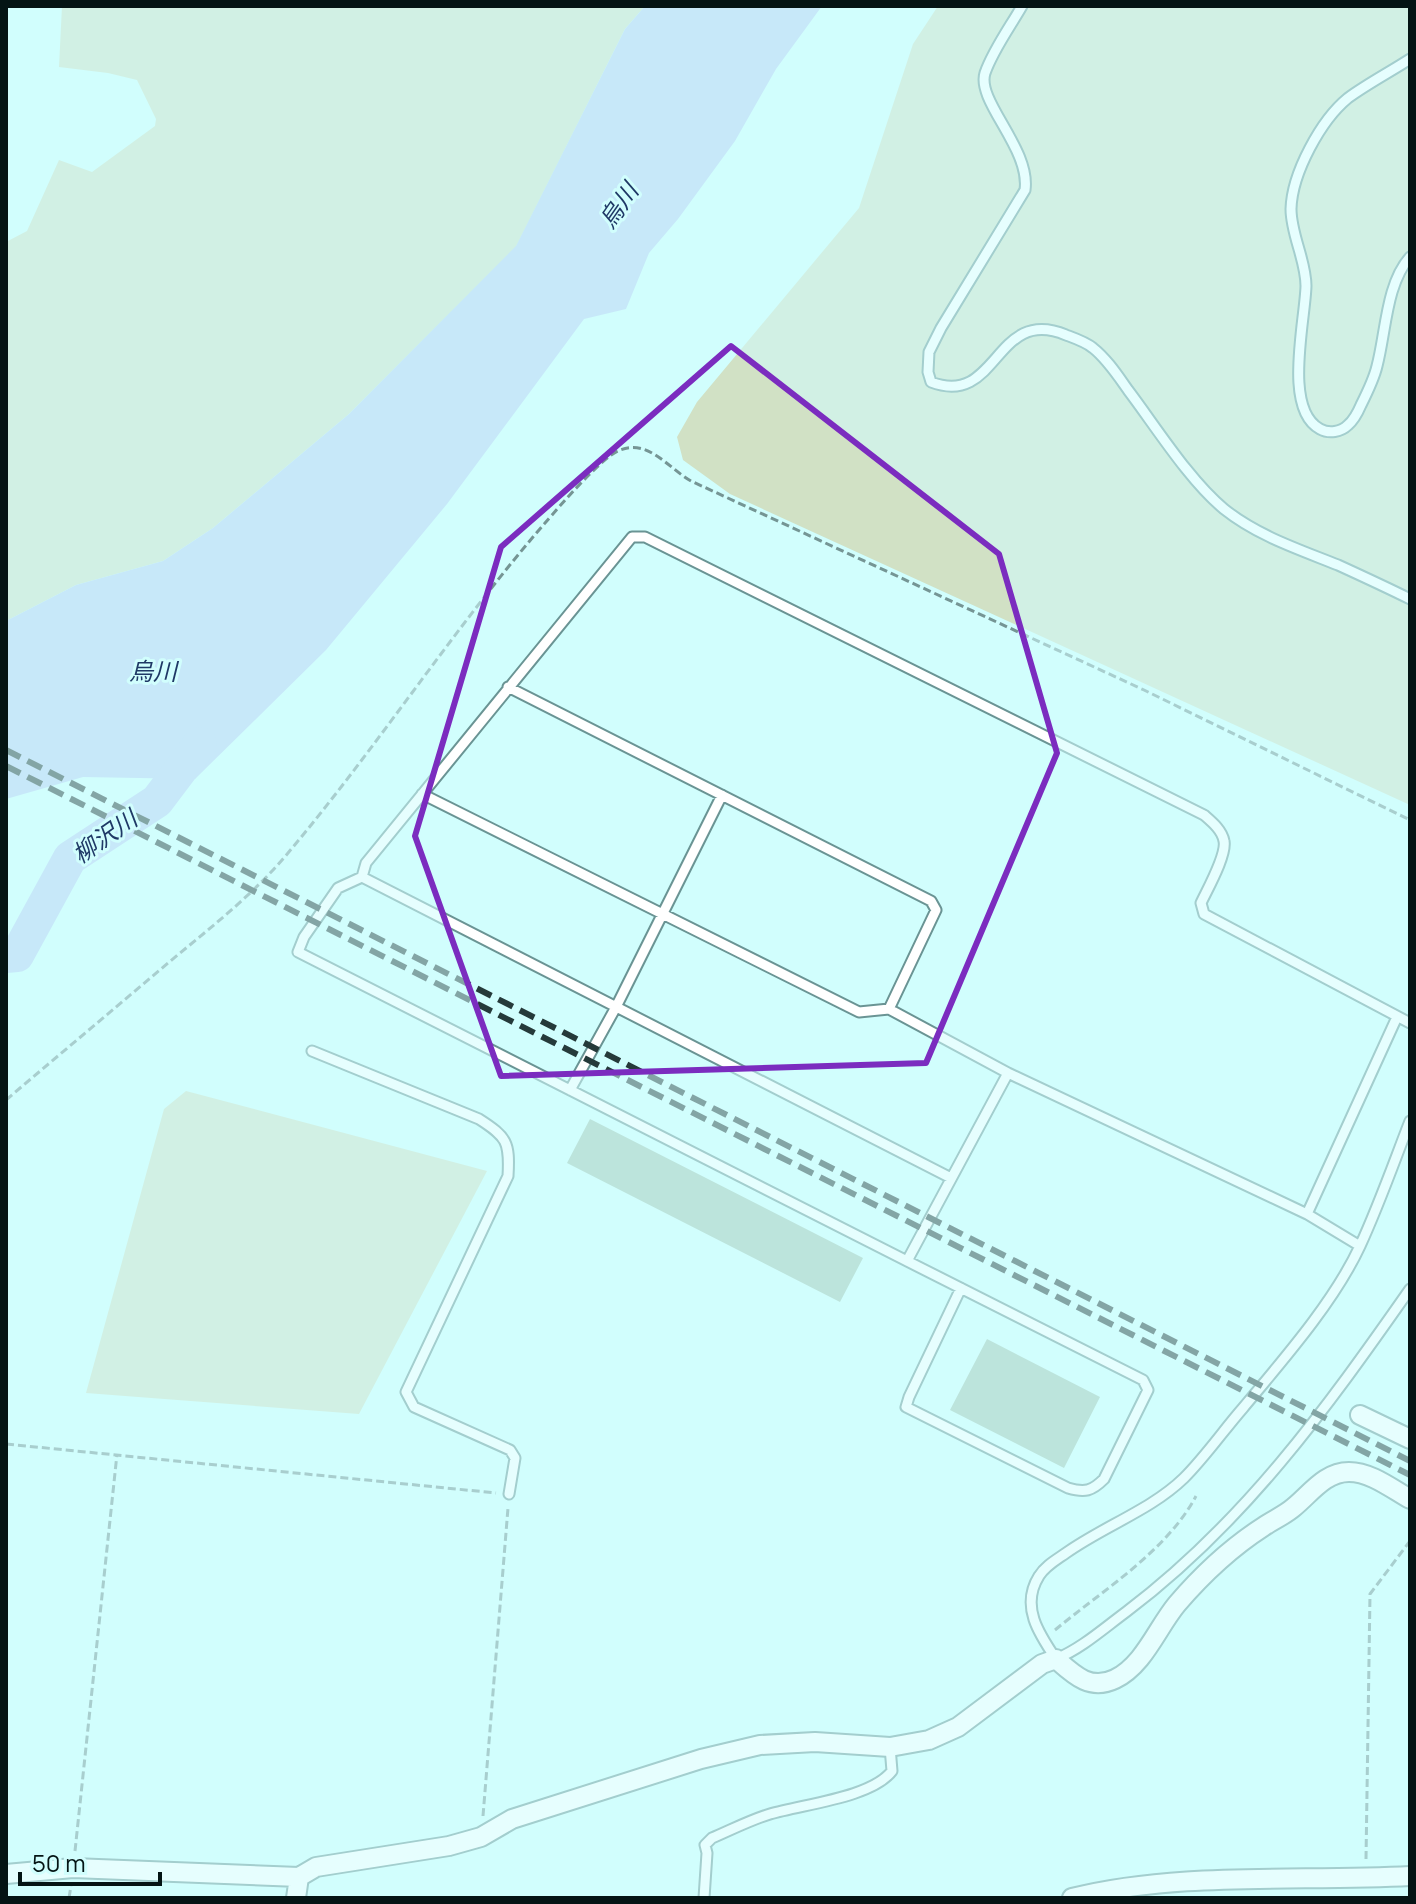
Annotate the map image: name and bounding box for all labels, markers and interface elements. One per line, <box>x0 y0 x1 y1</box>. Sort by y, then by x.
water label: 烏川 <box>590 174 647 234</box>
water label: 烏川 <box>129 654 180 687</box>
water label: 柳沢川 <box>65 800 146 870</box>
scale bar <box>20 1836 160 1886</box>
text: 50 m <box>32 1846 86 1879</box>

